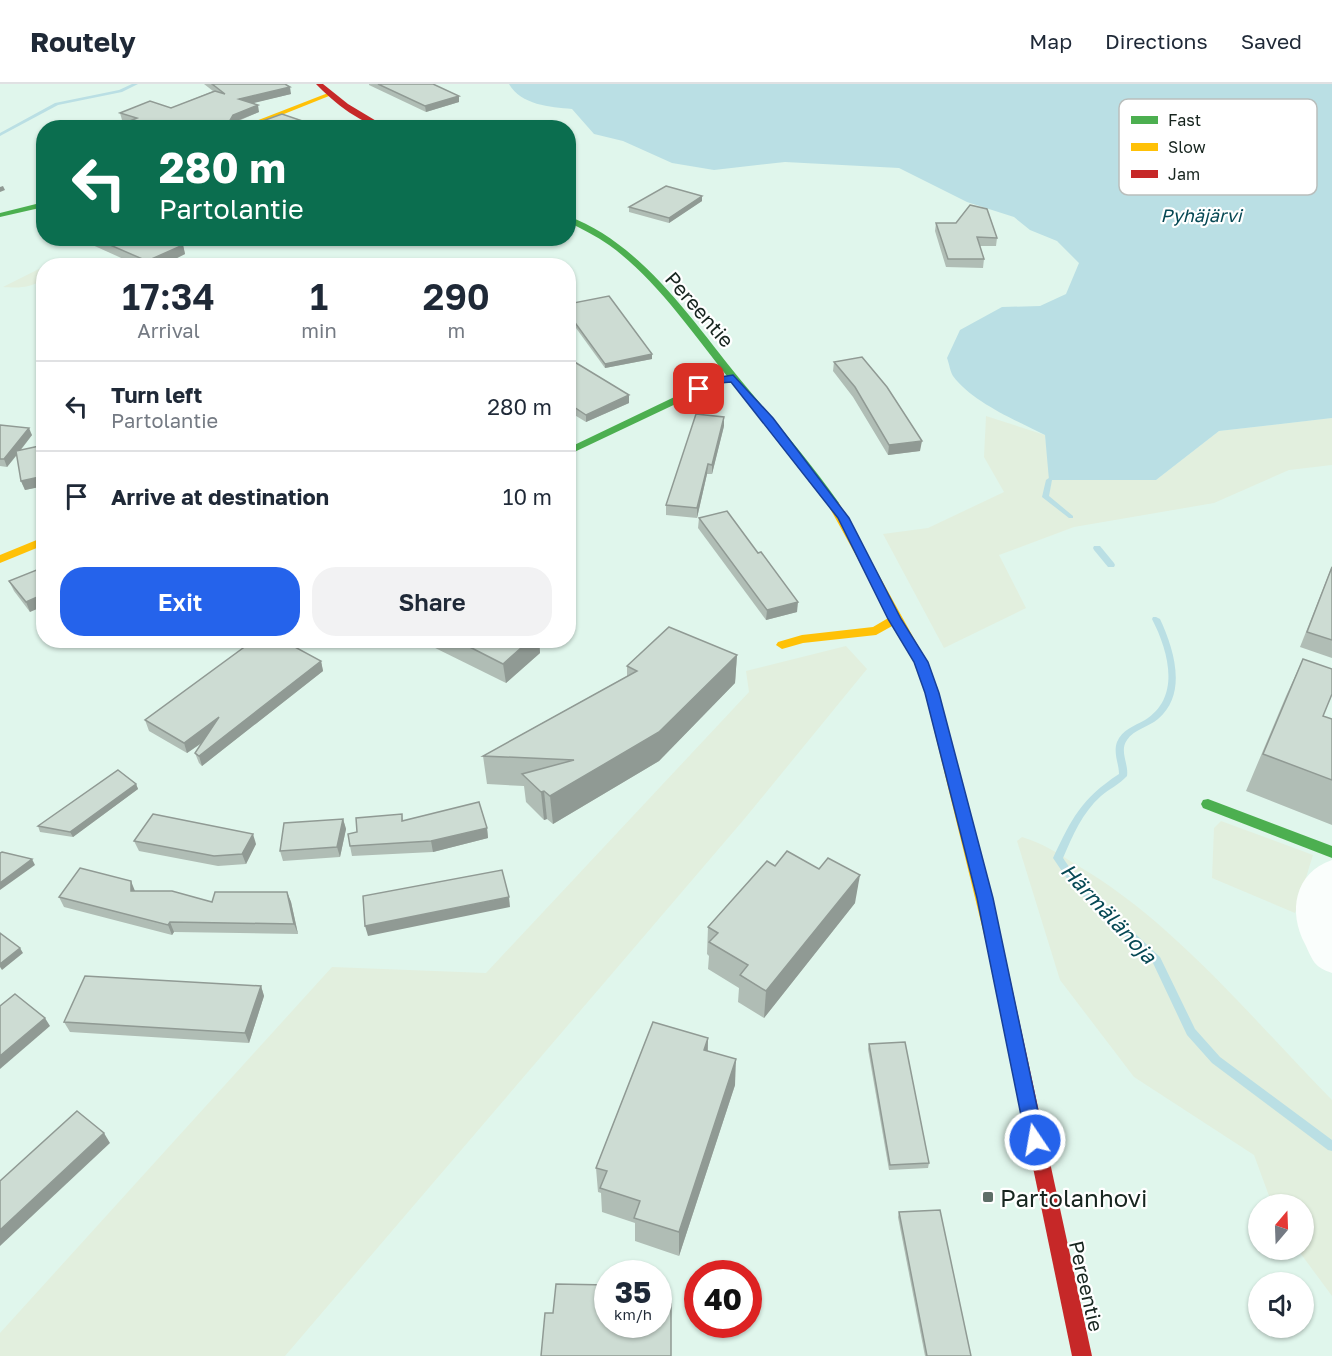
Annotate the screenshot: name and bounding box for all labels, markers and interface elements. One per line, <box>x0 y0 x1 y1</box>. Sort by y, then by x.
text: Routely <box>30 25 136 58</box>
text: Map <box>1029 28 1072 54</box>
text: Directions <box>1105 28 1208 54</box>
text: Saved <box>1241 28 1302 54</box>
legend <box>1119 99 1317 195</box>
text: Fast <box>1168 110 1201 130</box>
text: Slow <box>1168 137 1206 157</box>
text: 280 m <box>159 142 286 192</box>
icon: left <box>60 144 138 222</box>
text: Jam <box>1168 164 1200 184</box>
text: Partolantie <box>159 193 304 225</box>
water label: Pyhäjärvi <box>1161 204 1244 226</box>
street label: Pereentie <box>661 266 739 352</box>
text: 17:34 <box>122 275 215 318</box>
text: 1 <box>310 275 328 318</box>
text: 290 <box>423 275 490 318</box>
text: Arrival <box>137 318 200 342</box>
text: min <box>301 318 337 342</box>
text: m <box>447 318 465 342</box>
pin <box>673 363 724 414</box>
icon: arrive <box>682 372 715 405</box>
text: Turn left <box>111 381 202 408</box>
icon: left <box>60 390 93 423</box>
text: 280 m <box>487 393 552 420</box>
text: Partolantie <box>111 408 218 432</box>
icon: arrive <box>60 480 93 513</box>
text: Arrive at destination <box>111 483 329 510</box>
text: 10 m <box>503 483 552 510</box>
button: Exit <box>60 567 300 636</box>
button: Share <box>312 567 552 636</box>
water label: Härmälänoja <box>1056 857 1163 970</box>
position arrow <box>1003 1108 1067 1172</box>
place label: Partolanhovi <box>1000 1183 1147 1212</box>
marker: Partolanhovi <box>981 1190 995 1204</box>
north arrow <box>1248 1194 1314 1260</box>
map controls <box>1248 1194 1314 1338</box>
street label: Pereentie <box>1065 1238 1109 1334</box>
speed limit sign: 40 <box>684 1260 762 1338</box>
button: sound <box>1248 1272 1314 1338</box>
text: 35 <box>615 1274 651 1310</box>
text: km/h <box>614 1305 652 1323</box>

